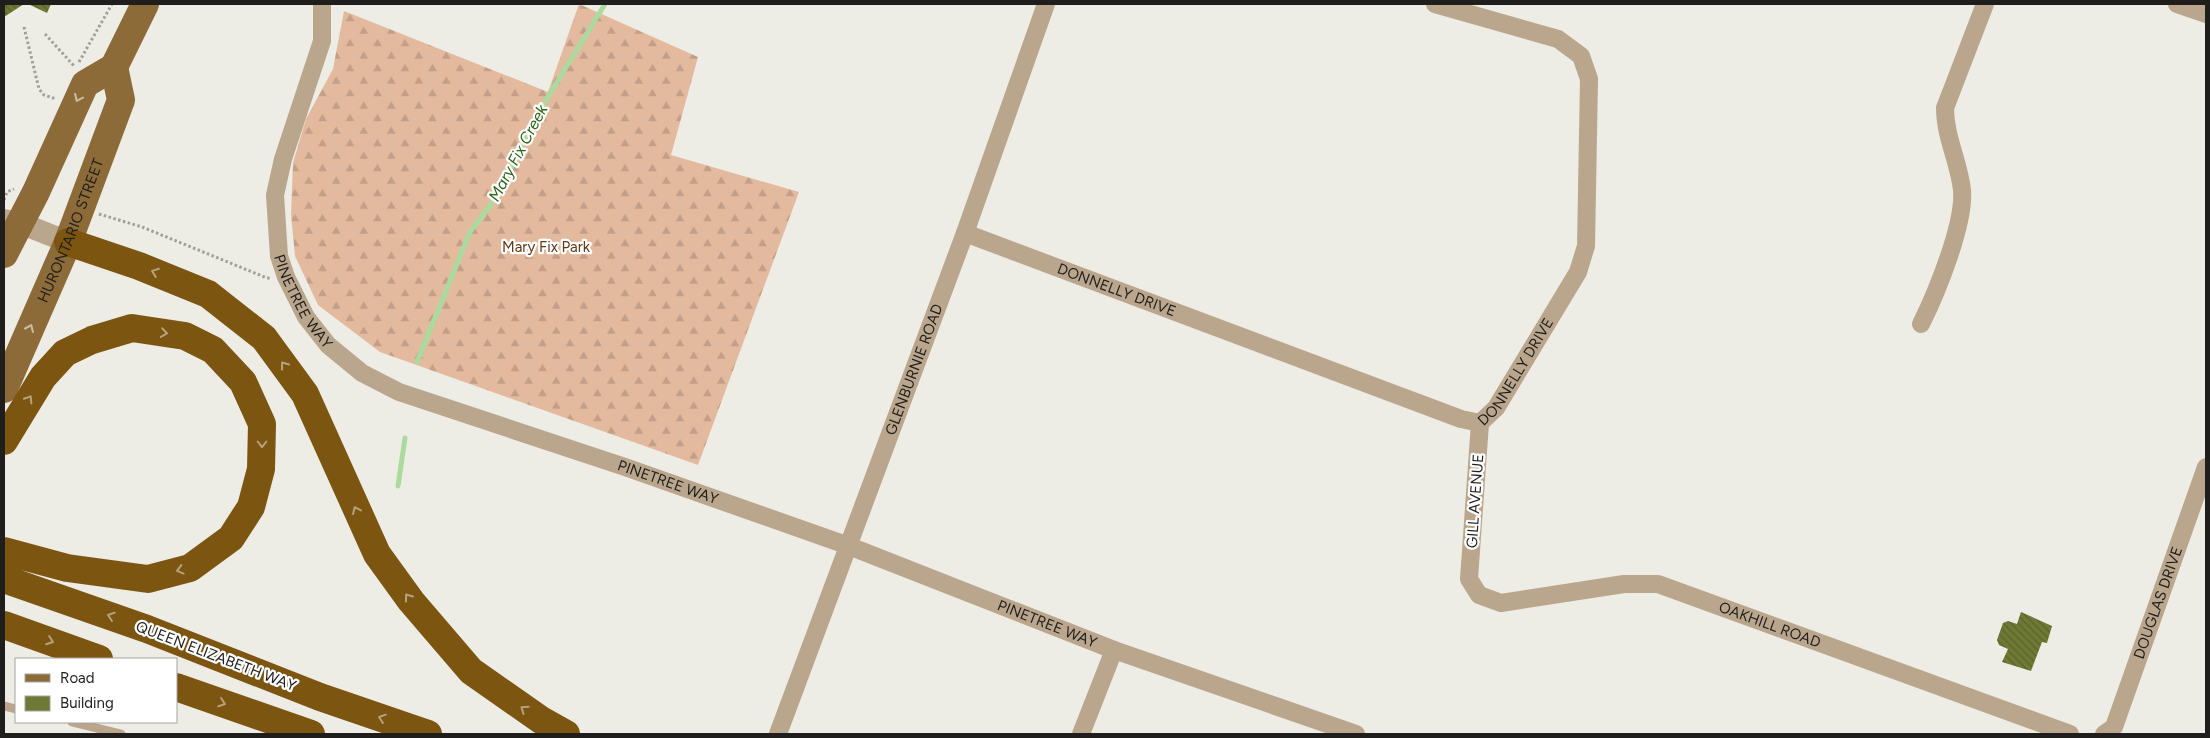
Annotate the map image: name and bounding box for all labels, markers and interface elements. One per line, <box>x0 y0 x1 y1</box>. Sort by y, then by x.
one-way arrow <box>74 93 85 102</box>
water label: Mary Fix Creek <box>485 100 552 205</box>
street label: HURONTARIO STREET <box>34 155 108 305</box>
park label: Mary Fix Park <box>502 238 591 256</box>
street label: PINETREE WAY <box>270 252 336 352</box>
street label: DONNELLY DRIVE <box>1055 259 1179 320</box>
one-way arrow <box>151 268 159 278</box>
street label: GLENBURNIE ROAD <box>881 301 947 438</box>
street label: DONNELLY DRIVE <box>1474 315 1557 429</box>
one-way arrow <box>23 324 34 333</box>
one-way arrow <box>160 327 168 338</box>
one-way arrow <box>281 361 290 371</box>
one-way arrow <box>23 396 32 405</box>
one-way arrow <box>257 440 267 448</box>
street label: GILL AVENUE <box>1463 453 1487 549</box>
street label: PINETREE WAY <box>615 456 721 508</box>
one-way arrow <box>352 506 363 515</box>
street label: DOUGLAS DRIVE <box>2130 544 2186 661</box>
one-way arrow <box>176 565 184 575</box>
one-way arrow <box>405 593 414 603</box>
street label: PINETREE WAY <box>995 596 1100 651</box>
street label: OAKHILL ROAD <box>1716 598 1823 651</box>
one-way arrow <box>107 612 116 622</box>
street label: QUEEN ELIZABETH WAY <box>133 617 299 695</box>
one-way arrow <box>45 635 53 645</box>
legend <box>15 658 178 723</box>
text: Road <box>60 669 95 687</box>
text: Building <box>60 694 114 712</box>
one-way arrow <box>217 697 226 707</box>
one-way arrow <box>521 706 530 715</box>
one-way arrow <box>378 714 387 724</box>

